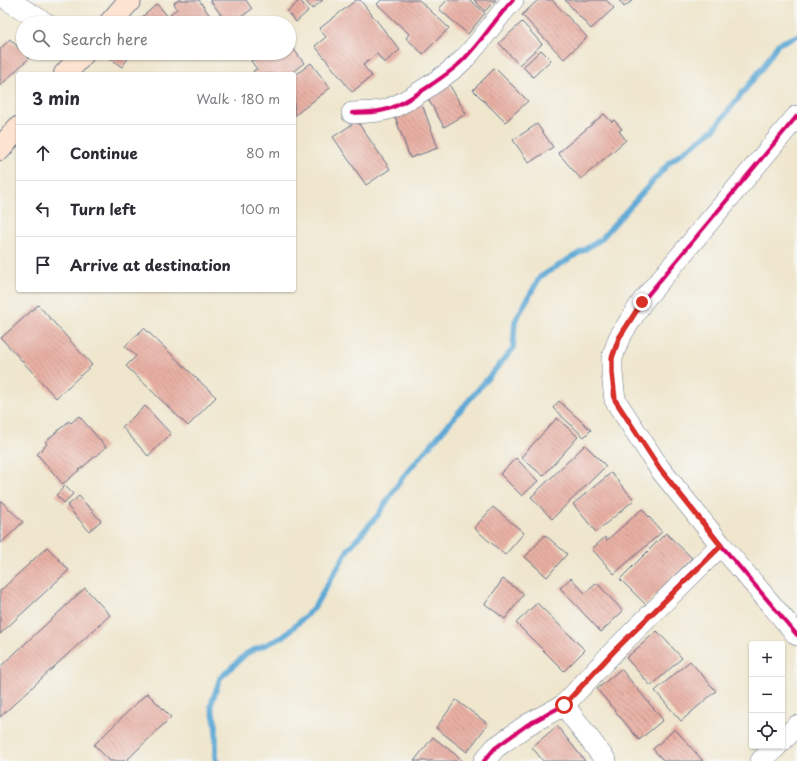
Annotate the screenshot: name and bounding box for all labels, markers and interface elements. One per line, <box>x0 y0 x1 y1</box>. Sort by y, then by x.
search box <box>16 16 296 60</box>
icon: search <box>30 27 52 49</box>
text: Search here <box>62 27 148 50</box>
text: 3 min <box>32 85 80 111</box>
text: Walk · 180 m <box>197 89 280 108</box>
text: Continue <box>70 141 138 164</box>
icon: ahead <box>32 142 54 164</box>
text: 80 m <box>246 143 280 162</box>
text: Turn left <box>70 197 136 220</box>
icon: left <box>32 198 54 220</box>
text: 100 m <box>240 199 280 218</box>
text: Arrive at destination <box>70 253 231 276</box>
icon: arrive <box>32 254 54 276</box>
route end <box>633 293 651 311</box>
map controls <box>749 641 785 749</box>
button: + <box>749 641 785 677</box>
button: − <box>749 677 785 713</box>
route start <box>555 696 573 714</box>
button: locate <box>749 713 785 749</box>

